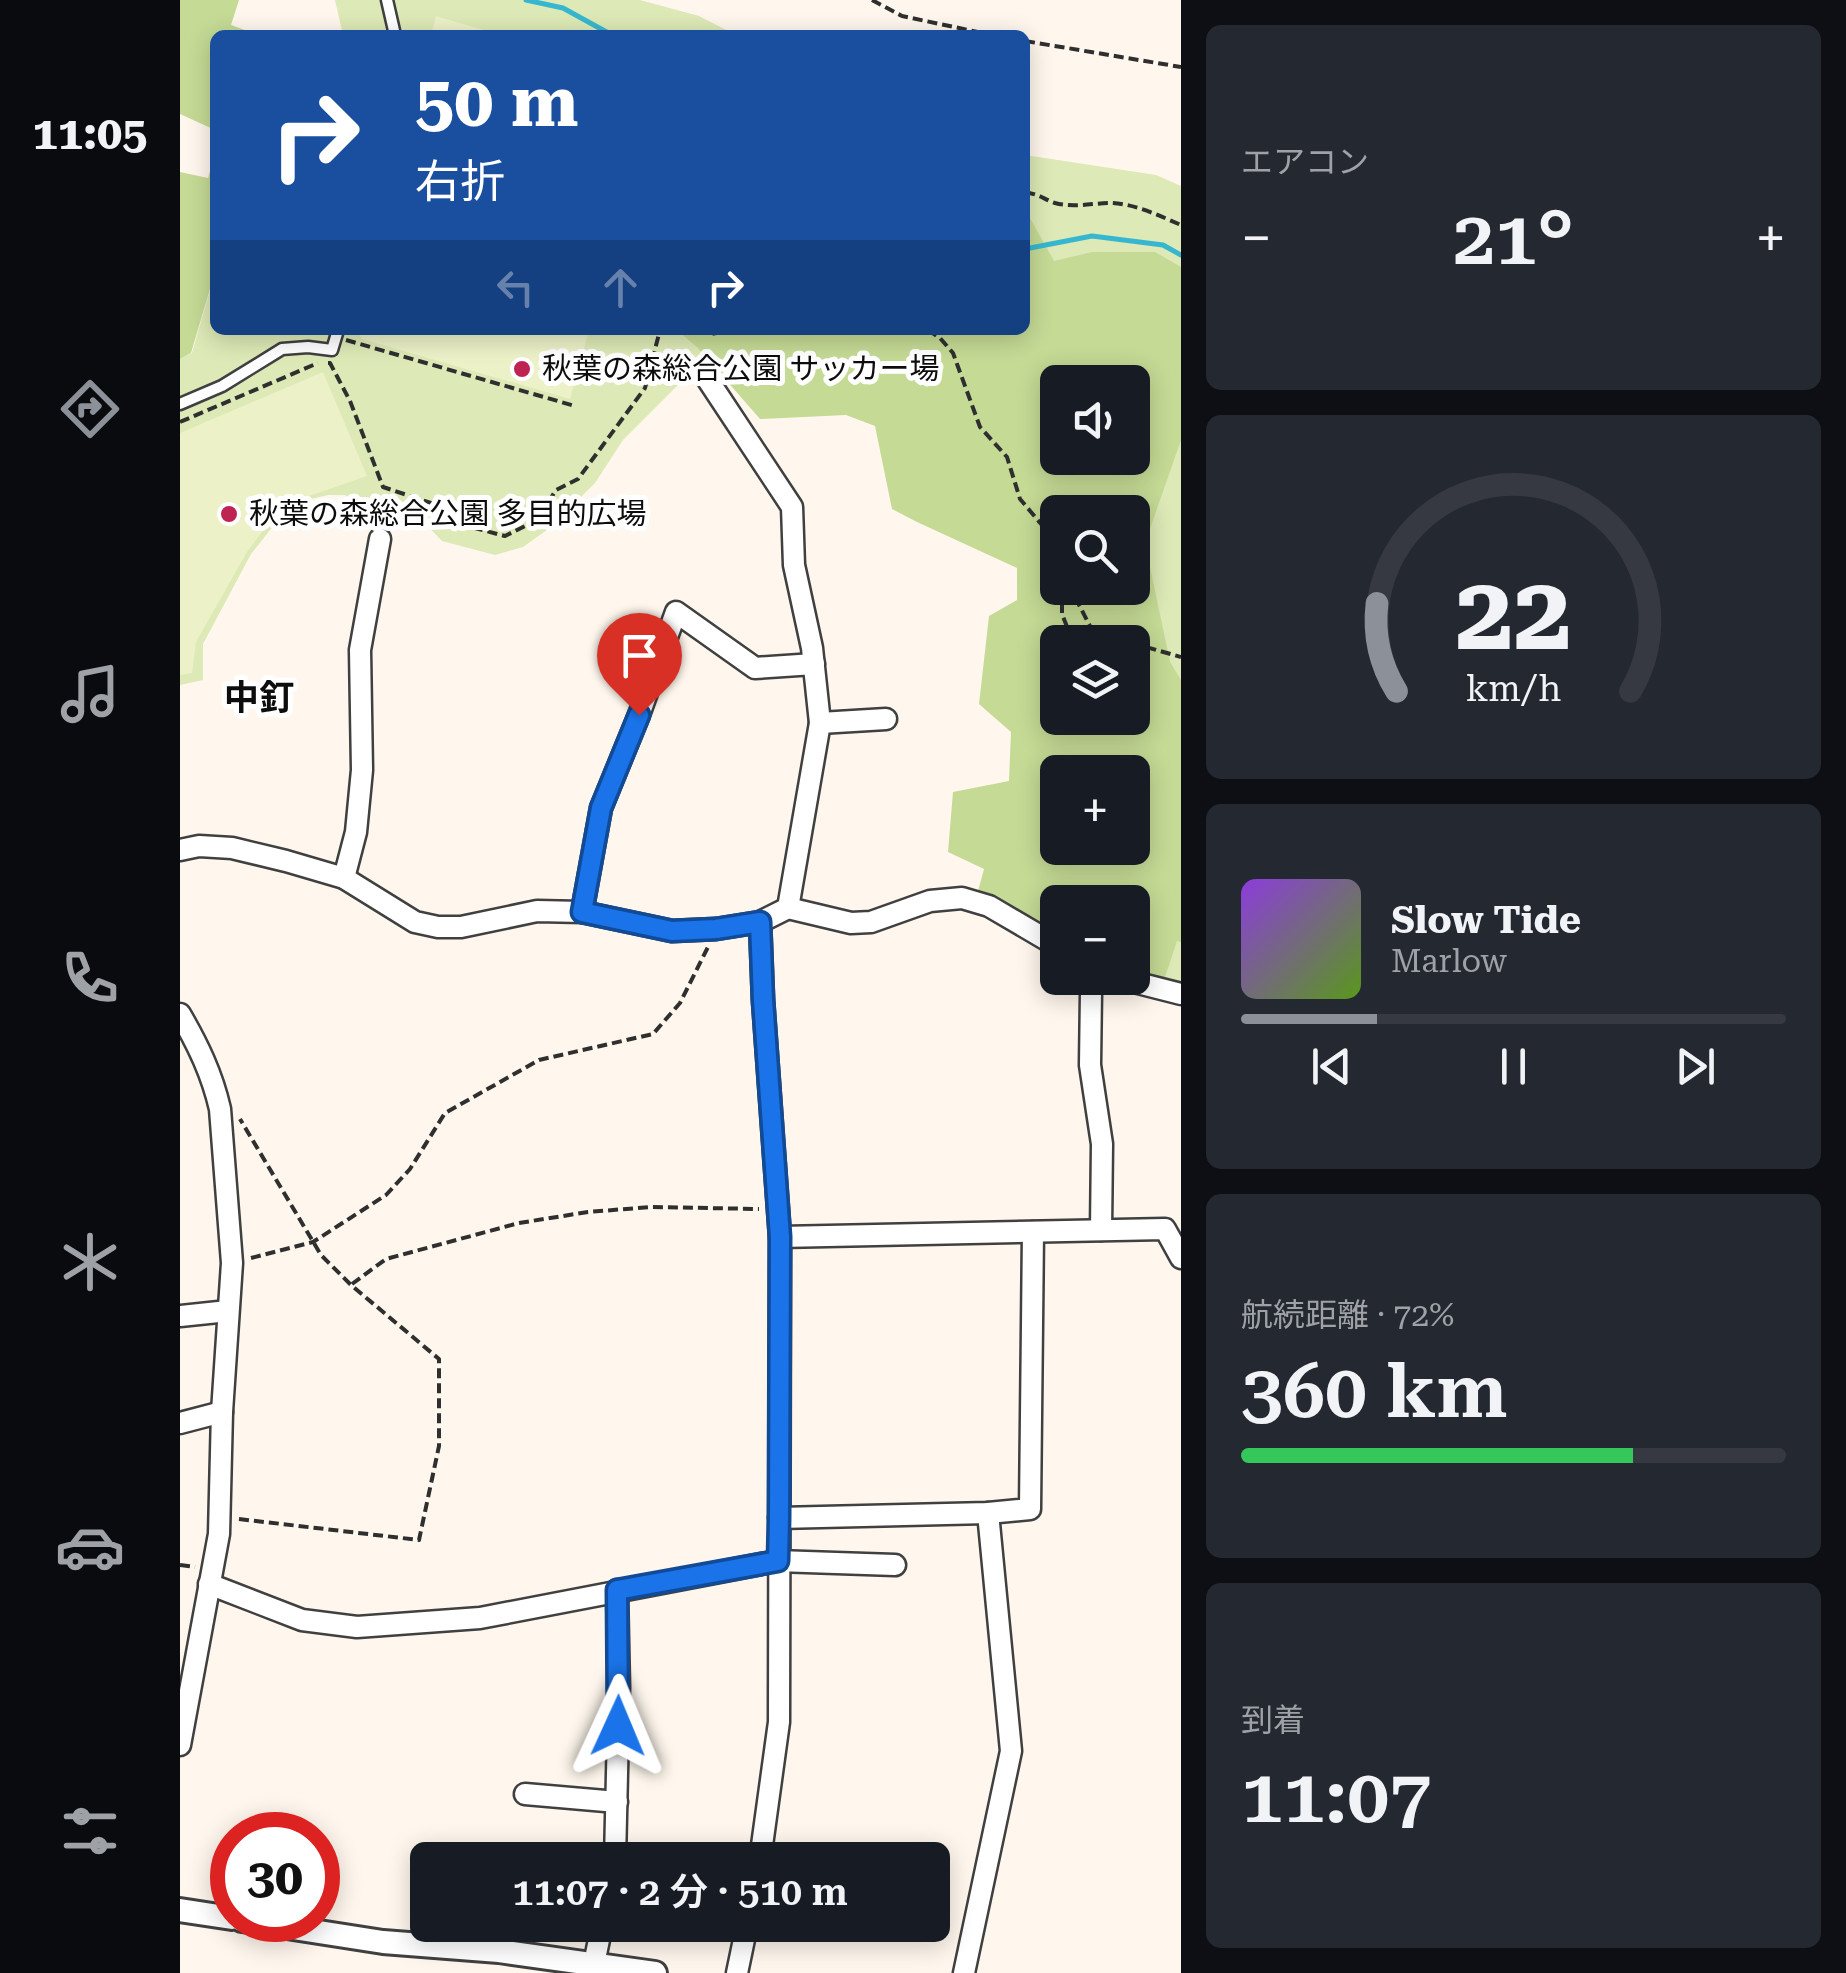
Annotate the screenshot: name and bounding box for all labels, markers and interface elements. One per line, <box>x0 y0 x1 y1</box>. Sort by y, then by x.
text: 50 m <box>415 61 579 143</box>
icon: right <box>250 70 380 200</box>
text: 11:05 <box>33 107 147 160</box>
text: エアコン <box>1241 143 1369 181</box>
text: 右折 <box>415 155 505 208</box>
text: 21° <box>1453 194 1574 282</box>
text: − <box>1241 206 1272 270</box>
text: + <box>1755 206 1786 270</box>
icon: left <box>488 260 543 315</box>
icon: ahead <box>593 260 648 315</box>
icon: right <box>698 260 753 315</box>
place label: 秋葉の森総合公園 サッカー場 <box>542 351 940 386</box>
marker: 秋葉の森総合公園 サッカー場 <box>511 358 533 380</box>
map controls <box>1040 365 1150 995</box>
button: sound <box>1040 365 1150 475</box>
icon: directions <box>55 374 125 444</box>
button: search <box>1040 495 1150 605</box>
place label: 秋葉の森総合公園 多目的広場 <box>249 496 647 531</box>
marker: 秋葉の森総合公園 多目的広場 <box>218 503 240 525</box>
text: 22 <box>1455 553 1572 674</box>
pin <box>597 613 682 716</box>
button: layers <box>1040 625 1150 735</box>
icon: arrive <box>612 628 667 683</box>
icon: music <box>55 659 125 729</box>
text: km/h <box>1466 668 1561 710</box>
district label: 中釘 <box>224 678 294 719</box>
button: + <box>1040 755 1150 865</box>
button: − <box>1040 885 1150 995</box>
text: Slow Tide <box>1391 898 1581 942</box>
text: Marlow <box>1391 942 1507 980</box>
icon: phone <box>55 943 125 1013</box>
icon: previous <box>1304 1039 1359 1094</box>
icon: pause <box>1486 1039 1541 1094</box>
icon: next <box>1668 1039 1723 1094</box>
icon: climate <box>55 1227 125 1297</box>
text: 航続距離 · 72% <box>1241 1296 1454 1334</box>
text: 360 km <box>1241 1347 1507 1435</box>
icon: car <box>55 1512 125 1582</box>
position arrow <box>566 1674 670 1778</box>
text: 到着 <box>1241 1701 1305 1739</box>
text: 11:07 <box>1241 1752 1431 1840</box>
icon: filters <box>55 1796 125 1866</box>
speed limit sign: 30 <box>210 1812 340 1942</box>
text: 11:07 · 2 分 · 510 m <box>512 1870 848 1914</box>

